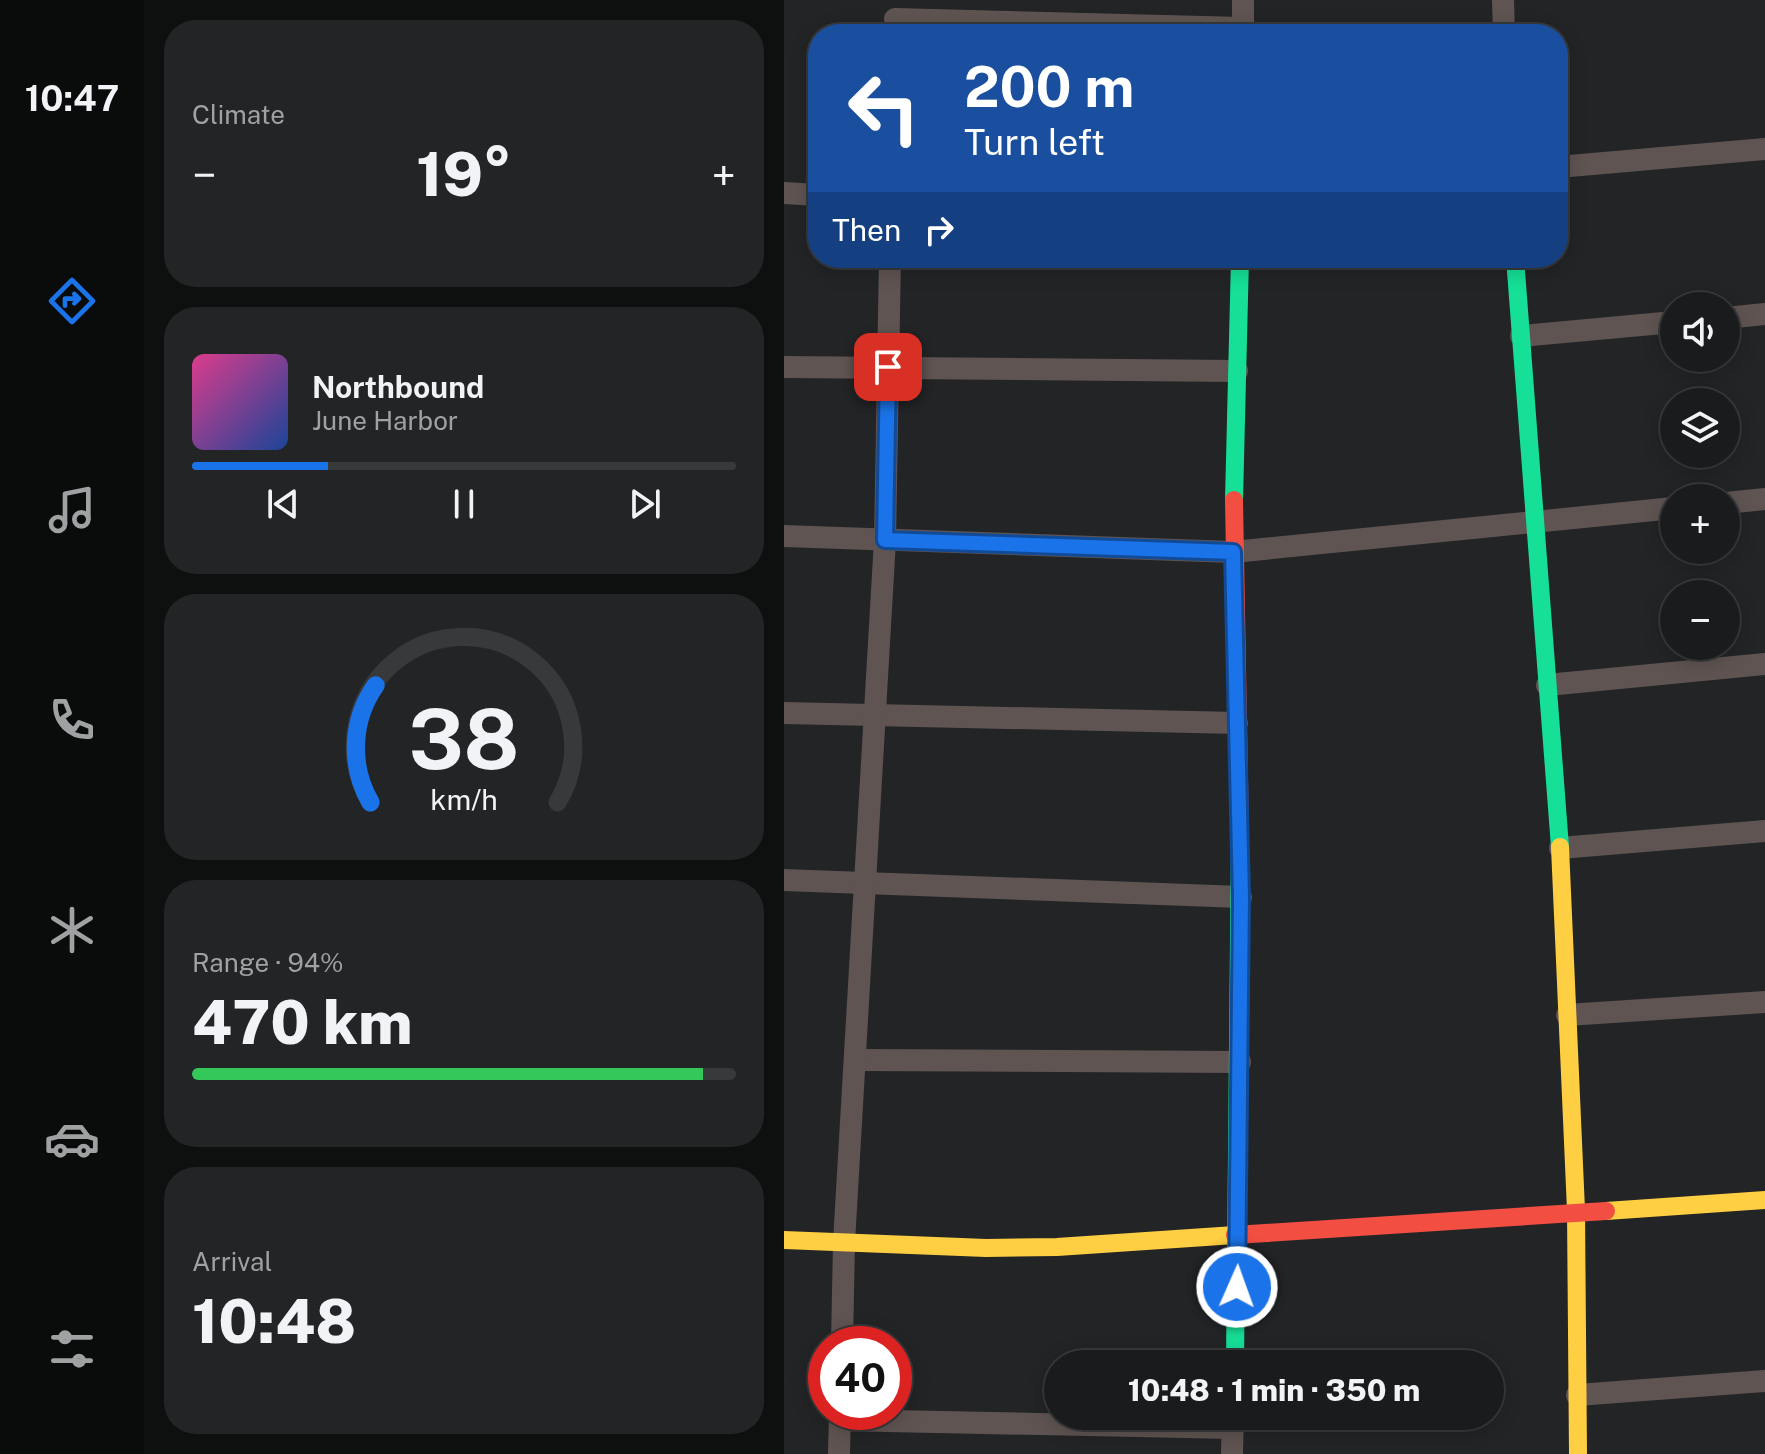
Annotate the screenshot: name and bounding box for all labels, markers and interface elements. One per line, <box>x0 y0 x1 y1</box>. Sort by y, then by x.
text: 200 m <box>964 54 1134 120</box>
icon: left <box>832 56 936 160</box>
text: 10:47 <box>25 77 119 119</box>
text: Climate <box>192 99 285 130</box>
text: Turn left <box>964 121 1105 163</box>
text: 19° <box>416 139 512 210</box>
text: − <box>192 149 216 201</box>
text: + <box>712 149 736 201</box>
icon: right <box>917 208 961 252</box>
text: Then <box>832 212 901 248</box>
icon: directions <box>44 273 100 329</box>
map controls <box>1660 292 1740 660</box>
button: sound <box>1660 292 1740 372</box>
pin <box>854 333 922 401</box>
icon: arrive <box>866 345 910 389</box>
text: Northbound <box>312 369 484 405</box>
button: layers <box>1660 388 1740 468</box>
text: June Harbor <box>312 405 458 436</box>
icon: music <box>44 482 100 538</box>
icon: previous <box>261 482 305 526</box>
icon: pause <box>442 482 486 526</box>
icon: next <box>623 482 667 526</box>
button: + <box>1660 484 1740 564</box>
button: − <box>1660 580 1740 660</box>
text: 38 <box>409 690 519 788</box>
icon: phone <box>44 692 100 748</box>
text: km/h <box>430 783 498 816</box>
icon: climate <box>44 902 100 958</box>
text: Range · 94% <box>192 947 344 978</box>
text: 470 km <box>192 987 413 1058</box>
icon: car <box>44 1111 100 1167</box>
position arrow <box>1195 1245 1279 1329</box>
text: Arrival <box>192 1246 272 1277</box>
text: 10:48 <box>192 1286 356 1357</box>
icon: filters <box>44 1321 100 1377</box>
speed limit sign: 40 <box>808 1326 912 1430</box>
text: 10:48 · 1 min · 350 m <box>1128 1372 1420 1408</box>

